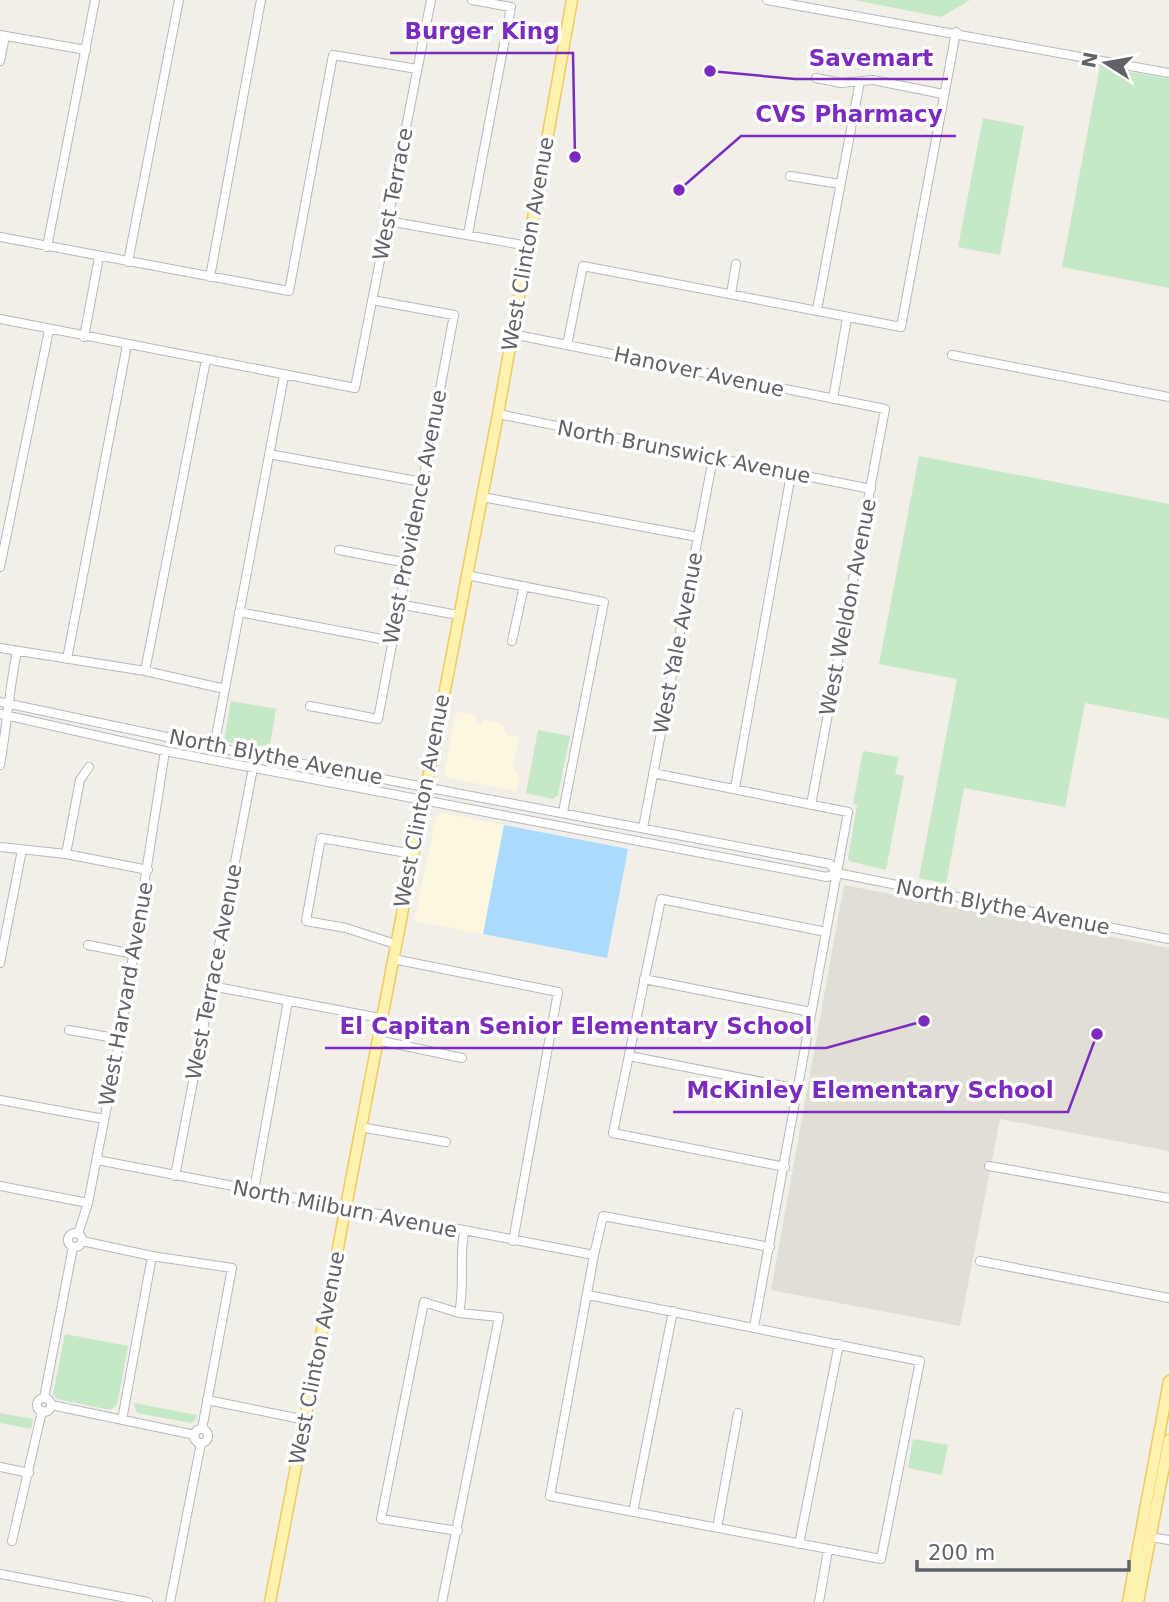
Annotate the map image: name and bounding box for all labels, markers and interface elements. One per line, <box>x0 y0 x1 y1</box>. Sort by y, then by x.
callout: Burger King <box>390 9 573 53</box>
text: Burger King <box>404 18 560 44</box>
north arrow <box>1071 28 1141 98</box>
callout: Savemart <box>795 35 948 79</box>
text: Savemart <box>809 45 933 71</box>
text: N <box>1077 50 1102 70</box>
callout: CVS Pharmacy <box>741 92 956 136</box>
text: CVS Pharmacy <box>755 101 943 127</box>
street label: West Terrace <box>368 126 418 262</box>
street label: West Clinton Avenue <box>497 135 559 353</box>
street label: Hanover Avenue <box>612 342 786 402</box>
street label: West Providence Avenue <box>379 388 451 646</box>
street label: North Brunswick Avenue <box>555 416 813 488</box>
street label: West Weldon Avenue <box>815 496 881 718</box>
street label: West Yale Avenue <box>649 550 707 736</box>
street label: West Clinton Avenue <box>390 692 454 910</box>
street label: North Blythe Avenue <box>167 724 385 790</box>
street label: West Terrace Avenue <box>181 862 247 1082</box>
street label: North Blythe Avenue <box>894 874 1112 940</box>
street label: West Harvard Avenue <box>94 880 158 1108</box>
callout: El Capitan Senior Elementary School <box>325 1004 826 1048</box>
text: El Capitan Senior Elementary School <box>340 1013 812 1039</box>
callout: McKinley Elementary School <box>673 1068 1068 1112</box>
text: McKinley Elementary School <box>686 1077 1054 1103</box>
street label: North Milburn Avenue <box>231 1175 459 1243</box>
street label: West Clinton Avenue <box>285 1249 349 1467</box>
scale bar <box>917 1528 1129 1572</box>
text: 200 m <box>928 1541 995 1565</box>

